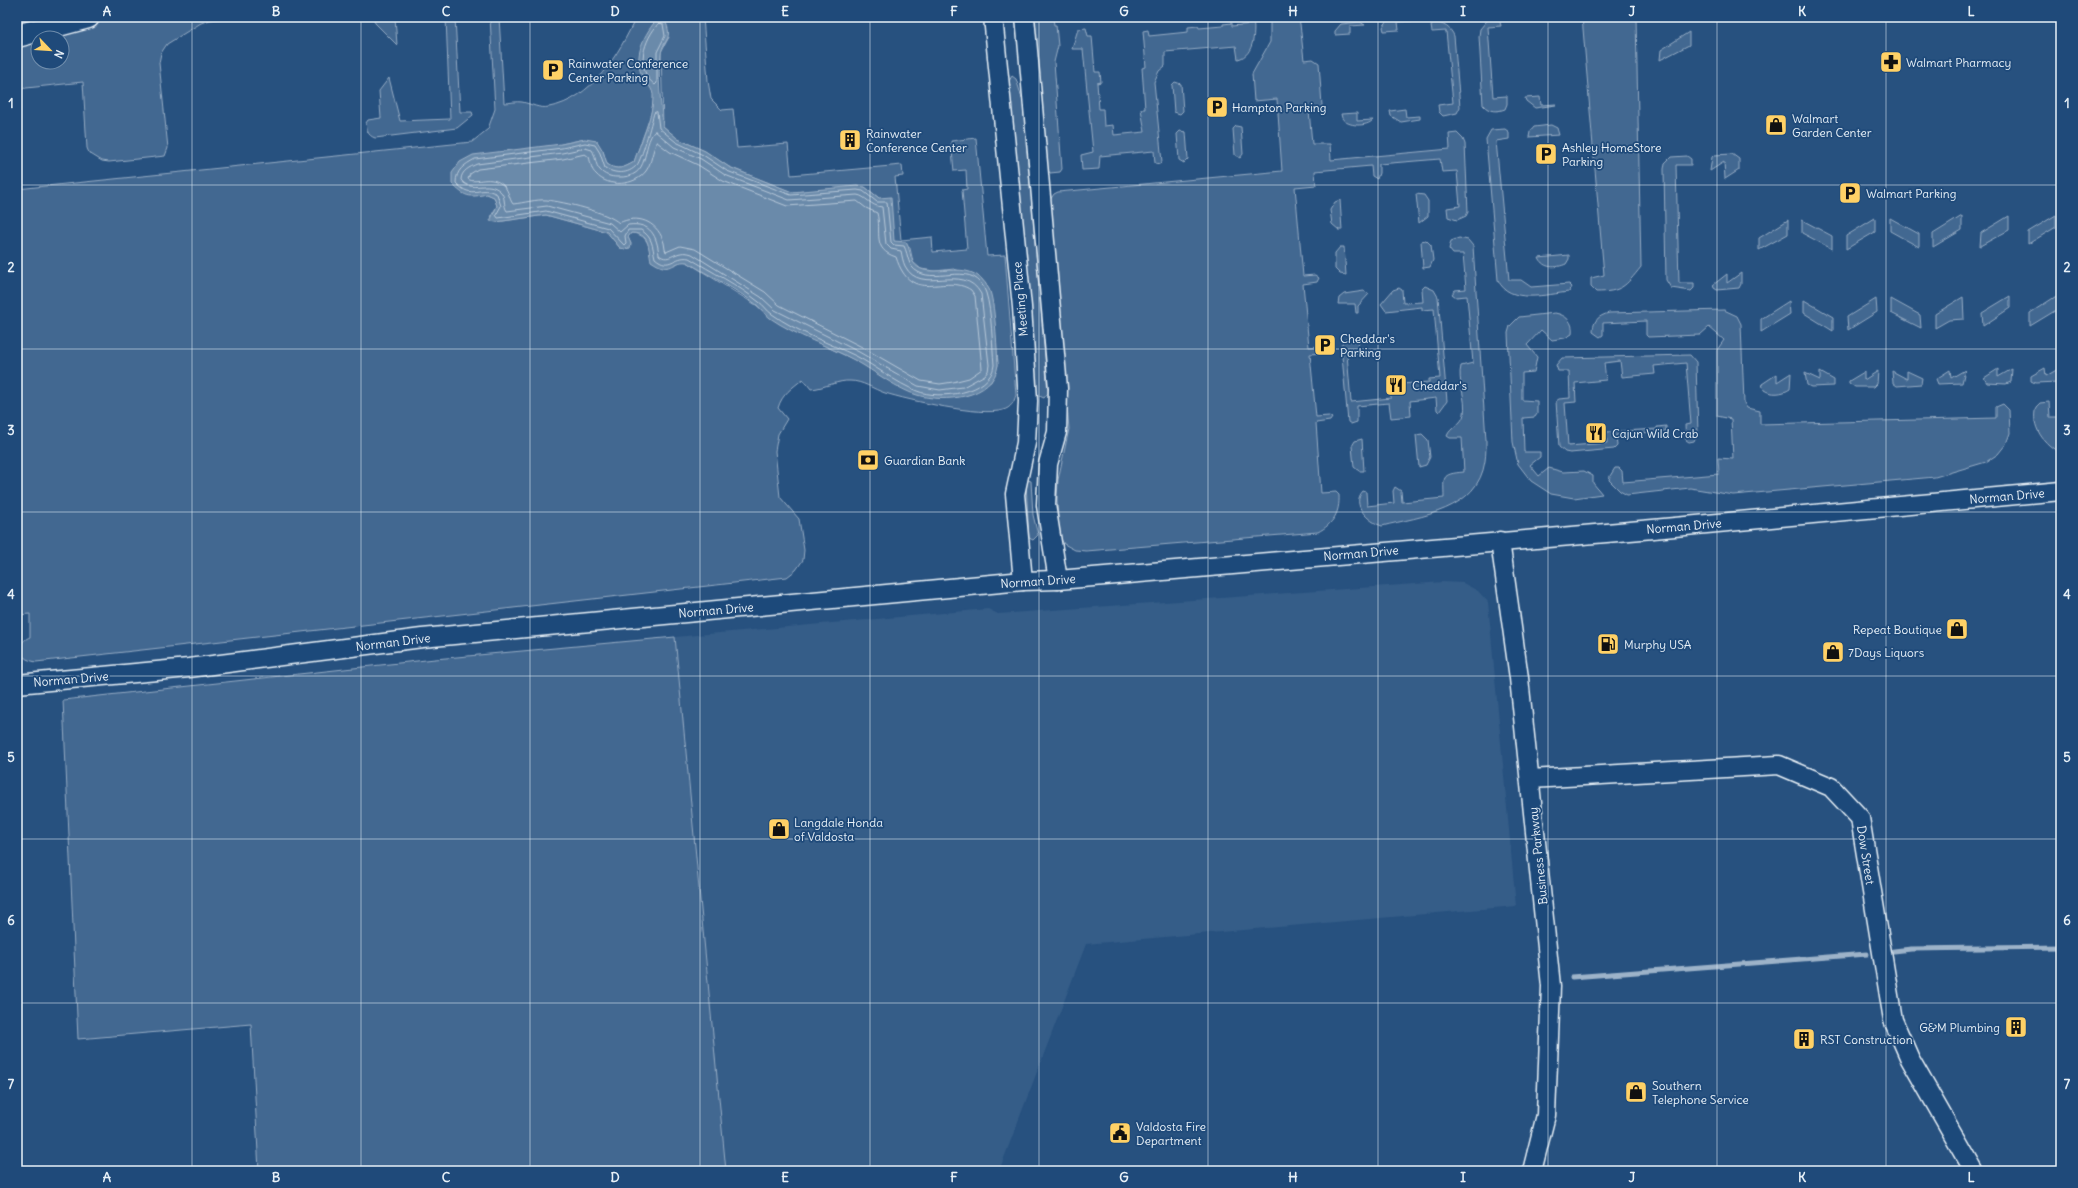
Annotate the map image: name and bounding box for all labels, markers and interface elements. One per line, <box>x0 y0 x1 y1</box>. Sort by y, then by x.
text: A <box>103 3 112 20</box>
text: B <box>272 3 281 20</box>
text: C <box>442 3 451 20</box>
text: D <box>610 3 620 20</box>
text: E <box>781 3 789 20</box>
text: F <box>950 3 958 20</box>
text: G <box>1119 3 1129 20</box>
text: H <box>1288 3 1298 20</box>
text: I <box>1460 3 1466 20</box>
text: J <box>1629 3 1636 20</box>
text: K <box>1798 3 1807 20</box>
text: L <box>1967 3 1975 20</box>
north arrow <box>30 30 70 70</box>
text: N <box>51 48 67 61</box>
pharmacy icon: Walmart Pharmacy <box>1878 49 1904 75</box>
place label: Walmart Pharmacy <box>1906 55 2011 70</box>
place label: Rainwater Conference Center Parking <box>568 56 688 85</box>
parking icon: Rainwater Conference Center Parking <box>540 57 566 83</box>
parking icon: Hampton Parking <box>1204 94 1230 120</box>
text: 1 <box>8 95 14 112</box>
text: 1 <box>2064 95 2070 112</box>
place label: Hampton Parking <box>1232 100 1326 115</box>
place label: Walmart Garden Center <box>1792 111 1872 140</box>
shop icon: Walmart Garden Center <box>1763 112 1789 138</box>
place label: Rainwater Conference Center <box>866 126 967 155</box>
building icon: Rainwater Conference Center <box>837 127 863 153</box>
place label: Ashley HomeStore Parking <box>1562 140 1662 169</box>
parking icon: Ashley HomeStore Parking <box>1533 141 1559 167</box>
parking icon: Walmart Parking <box>1837 180 1863 206</box>
place label: Walmart Parking <box>1866 186 1956 201</box>
text: 2 <box>7 259 15 276</box>
text: 2 <box>2063 259 2071 276</box>
street label: Meeting Place <box>1009 261 1031 337</box>
place label: Cheddar's Parking <box>1340 331 1395 360</box>
parking icon: Cheddar's Parking <box>1312 332 1338 358</box>
restaurant icon: Cheddar's <box>1383 372 1409 398</box>
place label: Cheddar's <box>1412 378 1467 393</box>
restaurant icon: Cajun Wild Crab <box>1583 420 1609 446</box>
text: 3 <box>7 422 15 439</box>
text: 3 <box>2063 422 2071 439</box>
place label: Cajun Wild Crab <box>1612 426 1699 441</box>
bank icon: Guardian Bank <box>855 447 881 473</box>
place label: Guardian Bank <box>884 453 965 468</box>
street label: Norman Drive <box>1969 485 2045 507</box>
street label: Norman Drive <box>1646 515 1722 537</box>
street label: Norman Drive <box>1323 542 1399 564</box>
street label: Norman Drive <box>1000 571 1076 591</box>
text: 4 <box>7 586 15 603</box>
text: 4 <box>2063 586 2071 603</box>
street label: Norman Drive <box>678 599 754 621</box>
shop icon: Repeat Boutique <box>1944 616 1970 642</box>
place label: Repeat Boutique <box>1853 622 1942 637</box>
street label: Norman Drive <box>355 630 431 654</box>
fuel station icon: Murphy USA <box>1595 631 1621 657</box>
place label: Murphy USA <box>1624 637 1692 652</box>
shop icon: 7Days Liquors <box>1820 639 1846 665</box>
place label: 7Days Liquors <box>1848 645 1924 660</box>
street label: Norman Drive <box>33 668 109 690</box>
text: 5 <box>7 749 15 766</box>
text: 5 <box>2063 749 2071 766</box>
street label: Business Parkway <box>1525 806 1551 906</box>
place label: Langdale Honda of Valdosta <box>794 815 883 844</box>
shop icon: Langdale Honda of Valdosta <box>766 816 792 842</box>
street label: Dow Street <box>1854 824 1878 886</box>
text: 6 <box>7 912 15 929</box>
text: 6 <box>2063 912 2071 929</box>
building icon: G&M Plumbing <box>2003 1014 2029 1040</box>
place label: G&M Plumbing <box>1919 1020 2000 1035</box>
building icon: RST Construction <box>1791 1026 1817 1052</box>
place label: RST Construction <box>1820 1032 1913 1047</box>
text: 7 <box>8 1076 15 1093</box>
text: 7 <box>2064 1076 2071 1093</box>
place label: Southern Telephone Service <box>1652 1078 1749 1107</box>
shop icon: Southern Telephone Service <box>1623 1079 1649 1105</box>
place label: Valdosta Fire Department <box>1136 1119 1206 1148</box>
public building icon: Valdosta Fire Department <box>1107 1120 1133 1146</box>
text: A <box>103 1169 112 1186</box>
text: B <box>272 1169 281 1186</box>
text: C <box>442 1169 451 1186</box>
text: D <box>610 1169 620 1186</box>
text: E <box>781 1169 789 1186</box>
text: F <box>950 1169 958 1186</box>
text: G <box>1119 1169 1129 1186</box>
text: H <box>1288 1169 1298 1186</box>
text: I <box>1460 1169 1466 1186</box>
text: J <box>1629 1169 1636 1186</box>
text: K <box>1798 1169 1807 1186</box>
text: L <box>1967 1169 1975 1186</box>

